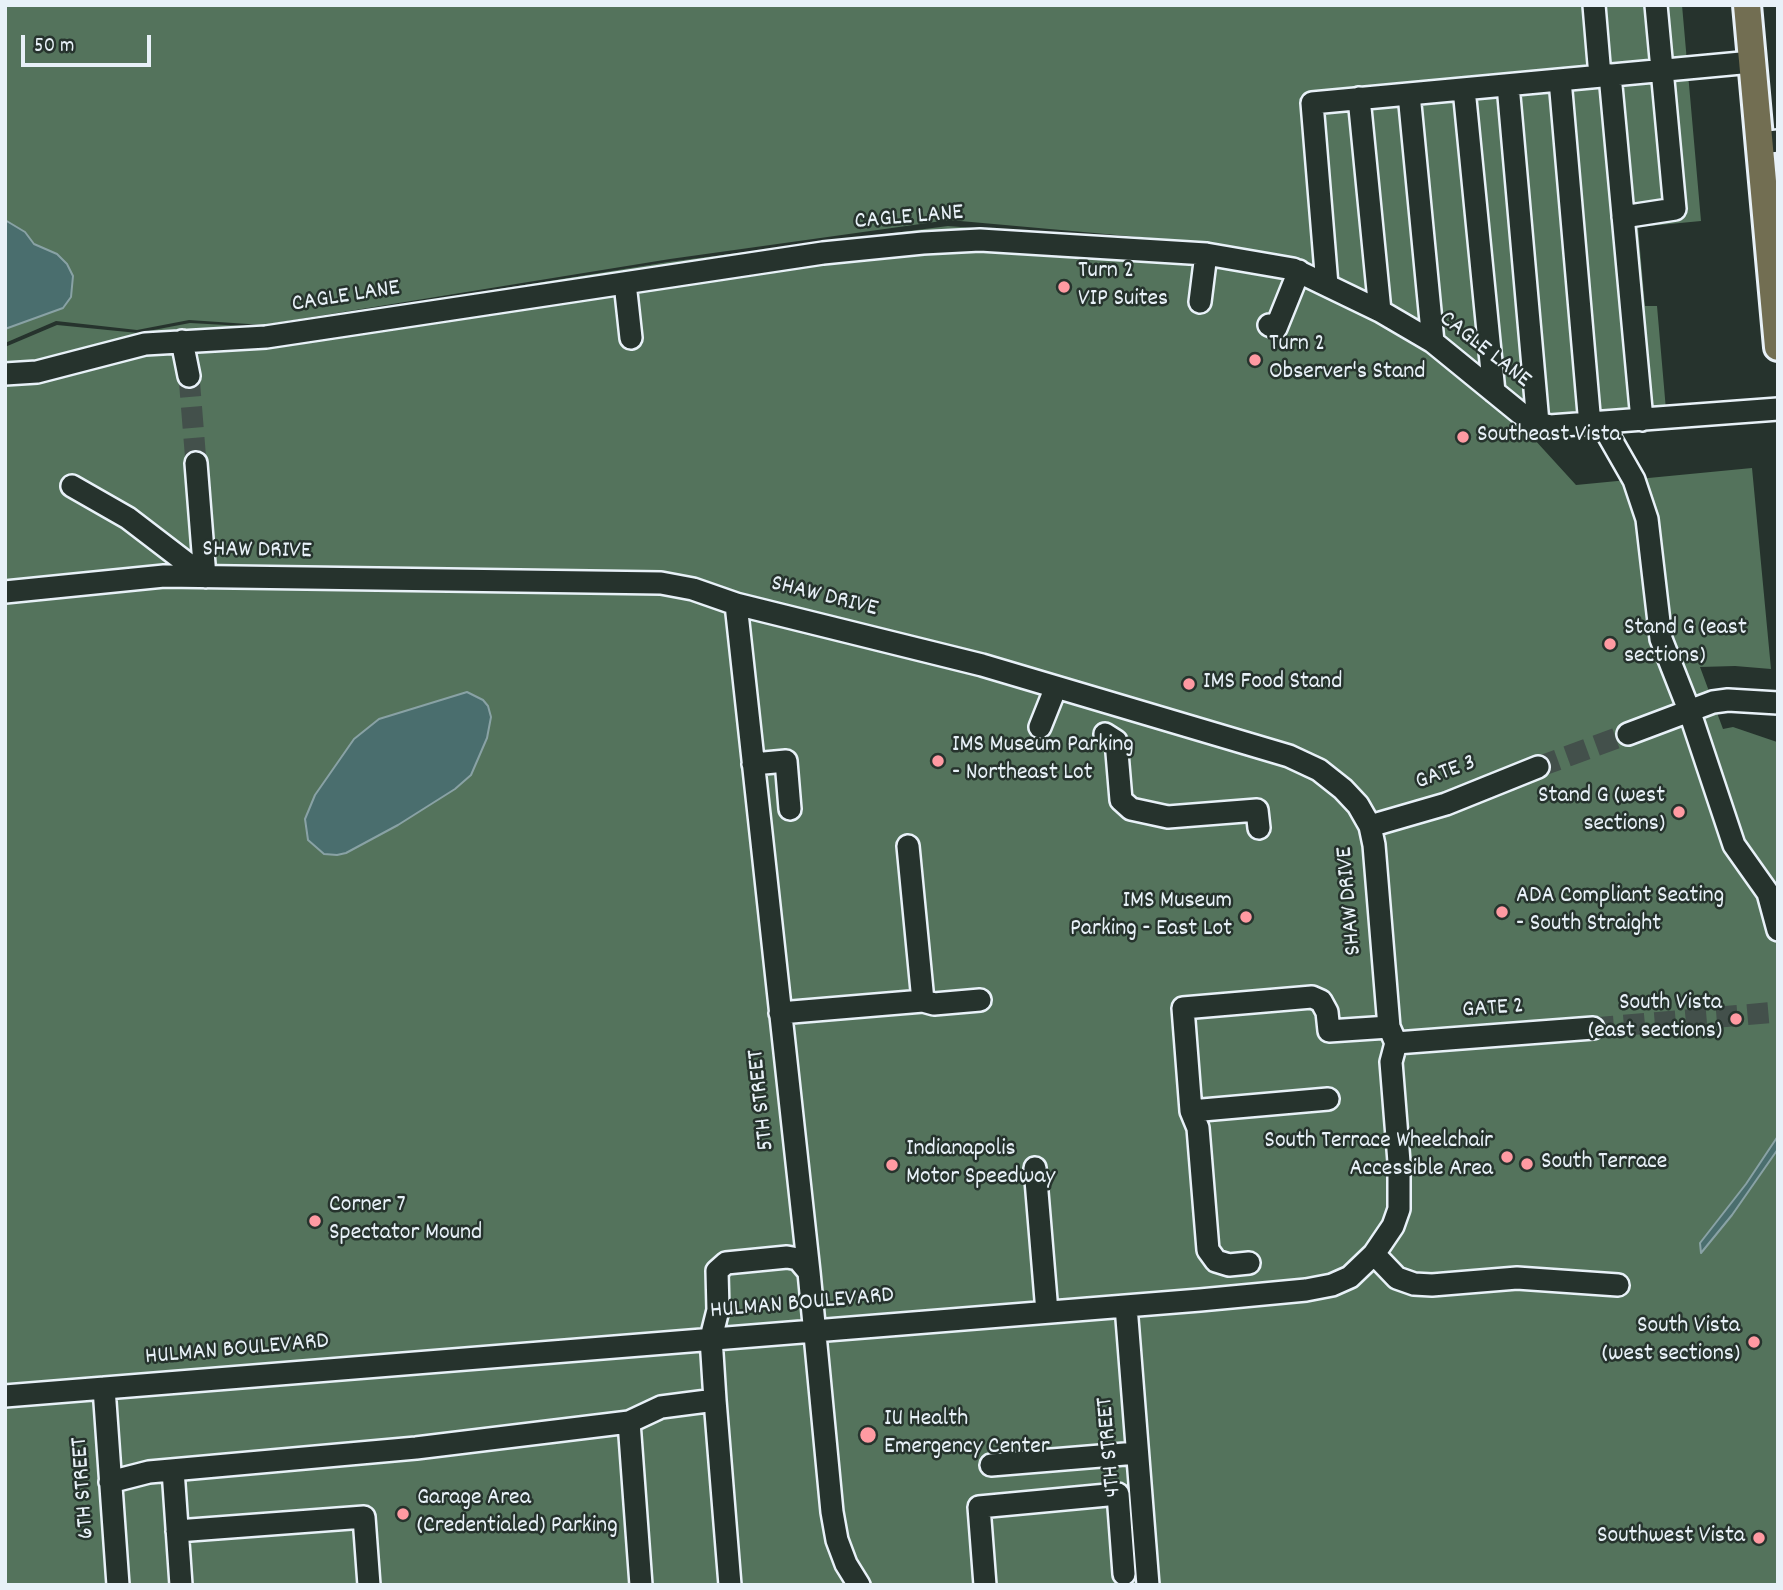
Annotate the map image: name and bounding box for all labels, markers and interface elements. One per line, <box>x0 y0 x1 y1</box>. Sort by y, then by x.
scale bar <box>24 21 154 65</box>
text: 50 m <box>34 32 74 62</box>
street label: CAGLE LANE <box>853 200 965 238</box>
place label: Turn 2 VIP Suites <box>1078 259 1168 315</box>
street label: CAGLE LANE <box>290 275 402 321</box>
marker: Turn 2 VIP Suites <box>1056 279 1072 295</box>
street label: CAGLE LANE <box>1432 306 1536 396</box>
place label: Turn 2 Observer's Stand <box>1269 332 1426 388</box>
marker: Turn 2 Observer's Stand <box>1247 352 1263 368</box>
place label: Southeast Vista <box>1477 423 1621 451</box>
marker: Southeast Vista <box>1455 429 1471 445</box>
street label: SHAW DRIVE <box>202 537 312 567</box>
street label: SHAW DRIVE <box>768 571 880 625</box>
place label: Stand G (east sections) <box>1624 616 1747 672</box>
marker: Stand G (east sections) <box>1602 636 1618 652</box>
place label: IMS Food Stand <box>1203 670 1342 698</box>
marker: IMS Food Stand <box>1181 676 1197 692</box>
place label: IMS Museum Parking - Northeast Lot <box>952 733 1134 789</box>
street label: GATE 3 <box>1412 750 1480 798</box>
marker: IMS Museum Parking - Northeast Lot <box>930 753 946 769</box>
place label: Stand G (west sections) <box>1538 784 1665 840</box>
marker: Stand G (west sections) <box>1671 804 1687 820</box>
street label: SHAW DRIVE <box>1332 845 1370 957</box>
place label: ADA Compliant Seating - South Straight <box>1516 884 1724 940</box>
place label: IMS Museum Parking - East Lot <box>1070 889 1232 945</box>
marker: ADA Compliant Seating - South Straight <box>1494 904 1510 920</box>
marker: IMS Museum Parking - East Lot <box>1238 909 1254 925</box>
place label: South Vista (east sections) <box>1588 991 1722 1047</box>
street label: GATE 2 <box>1461 993 1525 1027</box>
marker: South Vista (east sections) <box>1728 1011 1744 1027</box>
street label: 5TH STREET <box>743 1048 783 1152</box>
place label: South Terrace Wheelchair Accessible Area <box>1264 1129 1493 1185</box>
place label: Indianapolis Motor Speedway <box>906 1137 1055 1193</box>
marker: South Terrace Wheelchair Accessible Area <box>1499 1149 1515 1165</box>
place label: South Terrace <box>1541 1150 1667 1178</box>
marker: South Terrace <box>1519 1156 1535 1172</box>
marker: Indianapolis Motor Speedway <box>884 1157 900 1173</box>
place label: Corner 7 Spectator Mound <box>329 1193 482 1249</box>
marker: Corner 7 Spectator Mound <box>307 1213 323 1229</box>
street label: HULMAN BOULEVARD <box>709 1283 895 1327</box>
place label: South Vista (west sections) <box>1602 1314 1740 1370</box>
street label: HULMAN BOULEVARD <box>144 1329 330 1373</box>
marker: South Vista (west sections) <box>1746 1334 1762 1350</box>
street label: 4TH STREET <box>1092 1396 1130 1498</box>
place label: IU Health Emergency Center <box>884 1407 1050 1463</box>
marker: IU Health Emergency Center <box>858 1425 878 1445</box>
street label: 6TH STREET <box>67 1436 103 1540</box>
place label: Garage Area (Credentialed) Parking <box>417 1486 618 1542</box>
marker: Garage Area (Credentialed) Parking <box>395 1506 411 1522</box>
place label: Southwest Vista <box>1597 1524 1745 1552</box>
marker: Southwest Vista <box>1751 1530 1767 1546</box>

